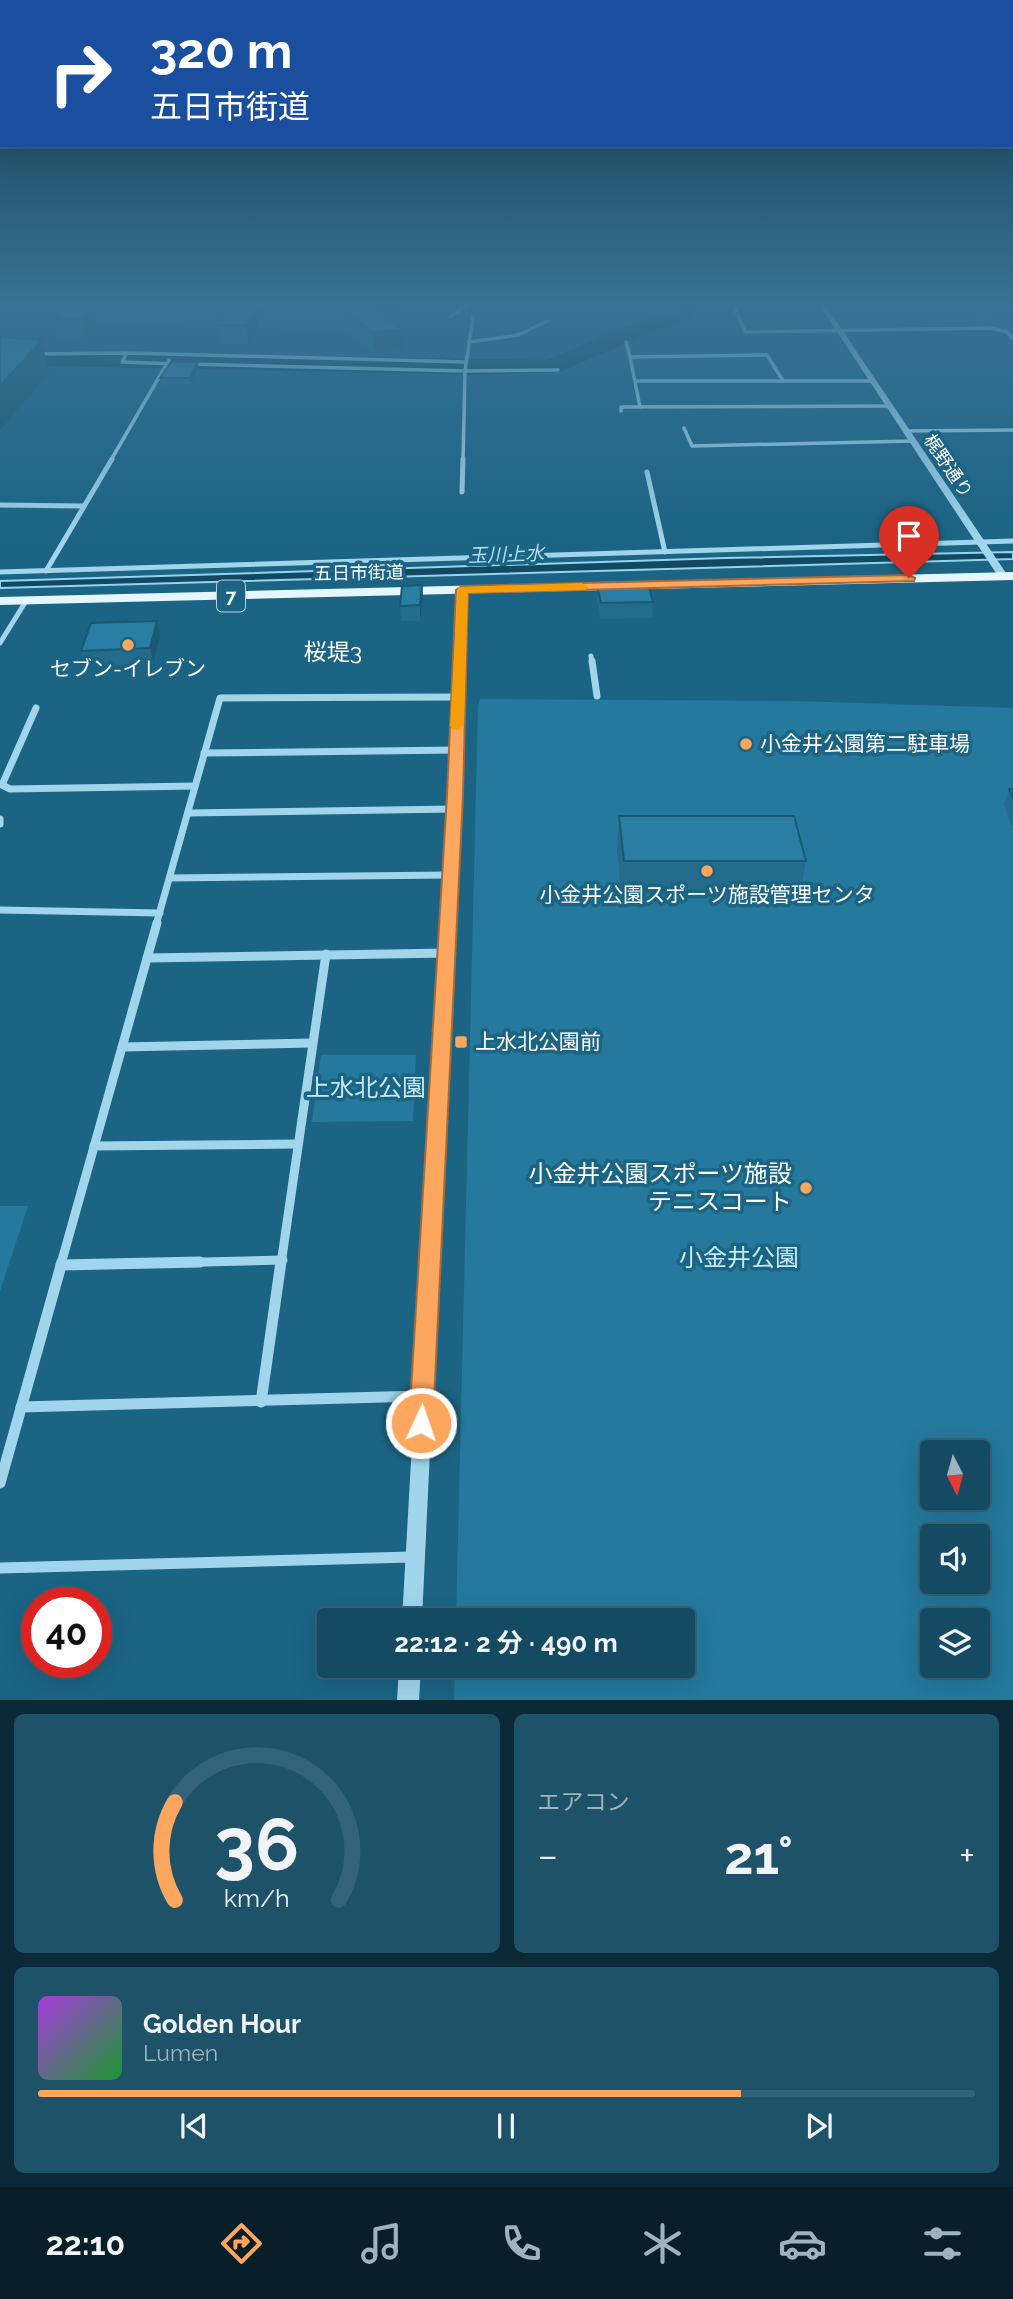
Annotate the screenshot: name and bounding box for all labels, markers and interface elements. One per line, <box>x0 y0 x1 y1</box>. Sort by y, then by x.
text: 320 m <box>150 22 292 79</box>
icon: right <box>35 28 126 119</box>
text: 五日市街道 <box>150 88 310 125</box>
street label: 梶野通り <box>920 430 977 501</box>
pin <box>879 506 939 578</box>
icon: arrive <box>890 517 928 555</box>
water label: 玉川上水 <box>468 542 546 566</box>
street label: 五日市街道 <box>314 561 404 584</box>
road number: 7 <box>217 580 245 611</box>
marker: セブン-イレブン <box>120 637 136 653</box>
district label: 桜堤3 <box>304 638 362 665</box>
place label: セブン-イレブン <box>50 656 206 681</box>
place label: 小金井公園第二駐車場 <box>760 731 970 756</box>
marker: 小金井公園第二駐車場 <box>738 736 754 752</box>
marker: 小金井公園スポーツ施設管理センタ <box>699 863 715 879</box>
place label: 小金井公園スポーツ施設管理センタ <box>539 882 875 907</box>
place label: 上水北公園前 <box>475 1029 601 1054</box>
marker: 上水北公園前 <box>453 1034 469 1050</box>
park label: 上水北公園 <box>306 1073 426 1102</box>
place label: 小金井公園スポーツ施設 テニスコート <box>528 1159 792 1216</box>
marker: 小金井公園スポーツ施設 テニスコート <box>798 1180 814 1196</box>
park label: 小金井公園 <box>679 1243 799 1272</box>
position arrow <box>384 1386 458 1460</box>
north arrow <box>920 1440 990 1510</box>
map controls <box>920 1440 990 1678</box>
button: sound <box>920 1524 990 1594</box>
speed limit sign: 40 <box>21 1587 112 1678</box>
button: layers <box>920 1608 990 1678</box>
text: 22:12 · 2 分 · 490 m <box>394 1628 618 1658</box>
text: エアコン <box>538 1788 630 1815</box>
text: 36 <box>214 1802 299 1887</box>
text: 21° <box>724 1825 793 1886</box>
text: − <box>538 1833 558 1878</box>
text: + <box>959 1833 975 1878</box>
text: km/h <box>224 1882 290 1912</box>
text: Golden Hour <box>143 2009 301 2039</box>
text: Lumen <box>143 2039 218 2066</box>
icon: previous <box>175 2107 213 2145</box>
icon: pause <box>487 2107 525 2145</box>
icon: next <box>800 2107 838 2145</box>
icon: directions <box>217 2219 266 2268</box>
icon: music <box>357 2219 406 2268</box>
icon: phone <box>497 2219 546 2268</box>
icon: climate <box>638 2219 687 2268</box>
icon: car <box>778 2219 827 2268</box>
icon: filters <box>918 2219 967 2268</box>
text: 22:10 <box>46 2225 125 2262</box>

